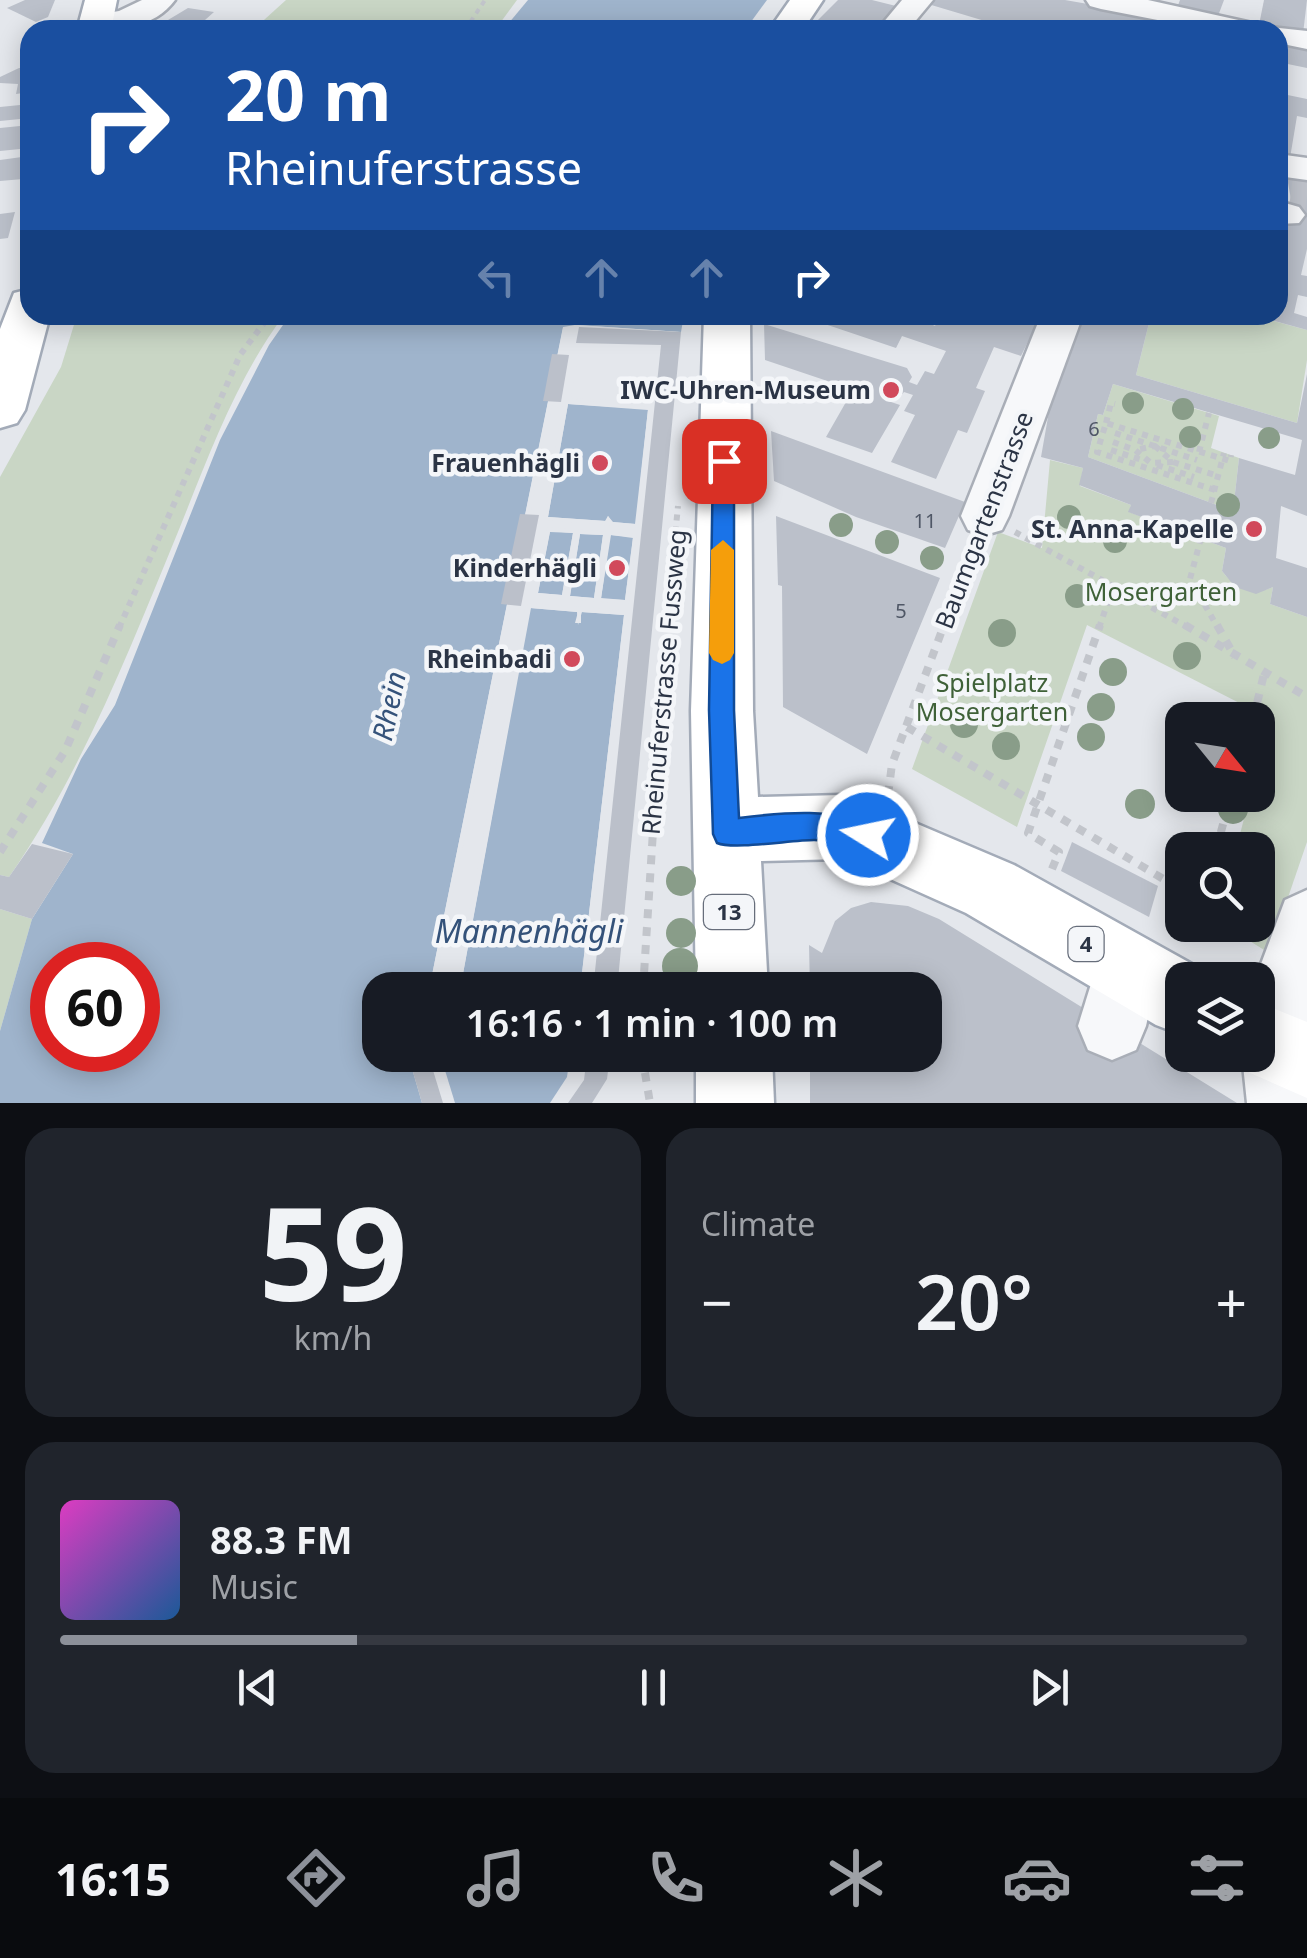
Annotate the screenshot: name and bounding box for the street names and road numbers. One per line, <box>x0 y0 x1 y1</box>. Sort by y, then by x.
street label: Baumgartenstrasse <box>926 406 1040 633</box>
street label: Rheinuferstrasse Fussweg <box>633 528 693 836</box>
road number: 13 <box>704 895 754 929</box>
road number: 4 <box>1068 927 1104 961</box>

